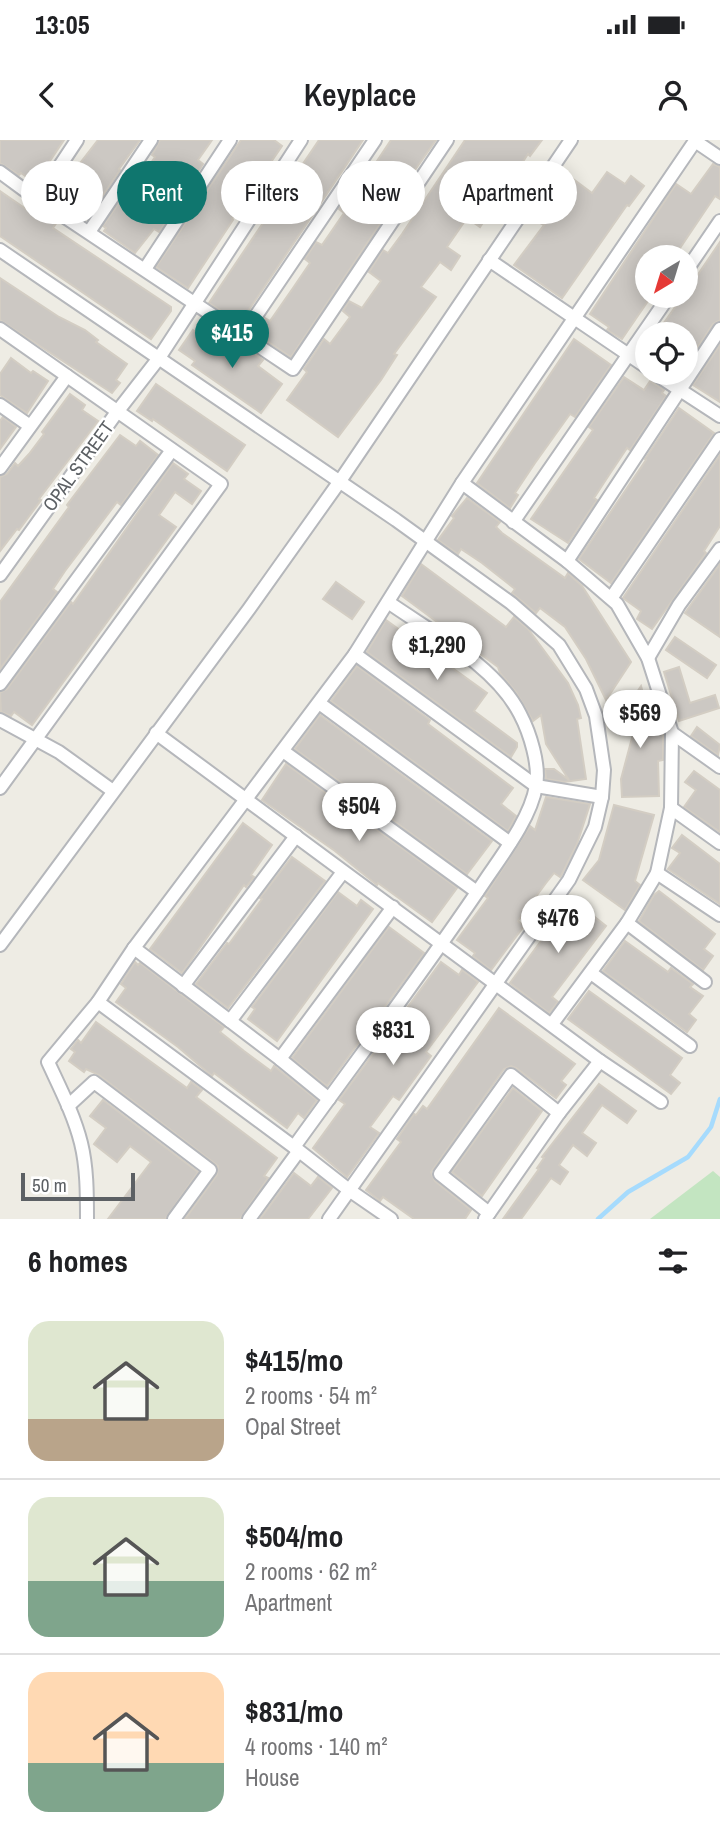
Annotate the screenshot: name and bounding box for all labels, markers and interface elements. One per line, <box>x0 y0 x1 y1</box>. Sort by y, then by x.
text: 13:05 <box>35 7 90 42</box>
text: Keyplace <box>304 73 416 116</box>
icon: back <box>28 76 66 114</box>
icon: person <box>654 76 692 114</box>
chip: Buy <box>21 161 103 224</box>
chip: Rent <box>117 161 207 224</box>
chip: Filters <box>221 161 323 224</box>
chip: New <box>337 161 425 224</box>
chip: Apartment <box>439 161 577 224</box>
north arrow <box>635 245 698 308</box>
map controls <box>635 245 698 385</box>
pin: $415 <box>191 310 273 370</box>
text: $415 <box>211 317 253 348</box>
button: locate <box>635 322 698 385</box>
street label: OPAL STREET <box>36 415 120 516</box>
pin: $1,290 <box>380 622 494 682</box>
text: $1,290 <box>408 629 466 660</box>
pin: $569 <box>599 690 681 750</box>
text: $569 <box>619 697 661 728</box>
pin: $504 <box>318 784 400 843</box>
text: $504 <box>338 790 380 821</box>
pin: $476 <box>517 896 599 955</box>
text: $476 <box>537 902 579 933</box>
pin: $831 <box>352 1007 434 1067</box>
text: $831 <box>372 1014 414 1045</box>
scale bar <box>21 1170 135 1202</box>
text: 50 m <box>32 1172 67 1198</box>
text: 6 homes <box>28 1241 128 1281</box>
icon: filters <box>654 1242 692 1280</box>
text: $415/mo <box>245 1340 343 1380</box>
icon: home <box>84 1349 168 1433</box>
text: 2 rooms · 54 m² <box>245 1380 377 1411</box>
text: Opal Street <box>245 1411 340 1442</box>
text: $504/mo <box>245 1516 343 1556</box>
icon: home <box>84 1525 168 1609</box>
text: 2 rooms · 62 m² <box>245 1556 377 1587</box>
text: Apartment <box>245 1587 332 1618</box>
text: $831/mo <box>245 1691 343 1731</box>
icon: home <box>84 1700 168 1784</box>
text: 4 rooms · 140 m² <box>245 1731 388 1762</box>
text: House <box>245 1762 300 1793</box>

